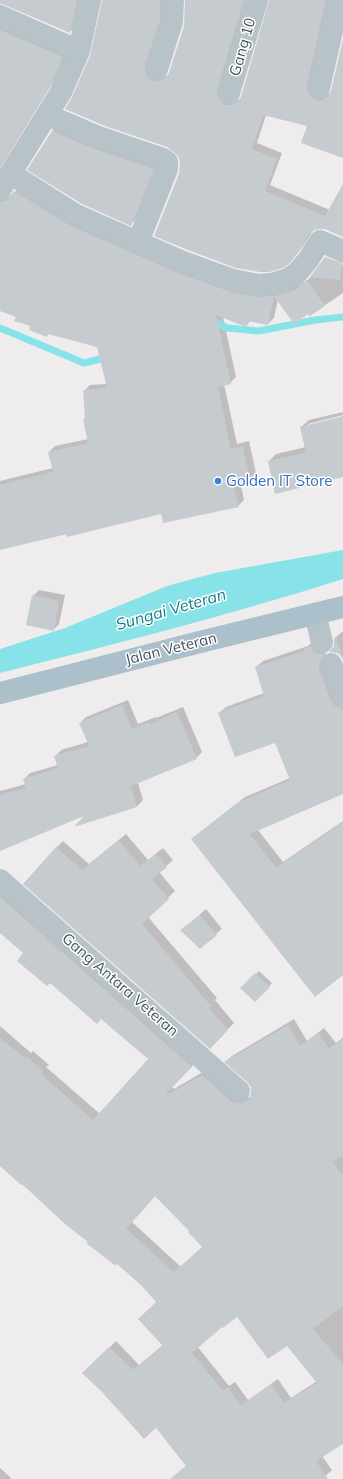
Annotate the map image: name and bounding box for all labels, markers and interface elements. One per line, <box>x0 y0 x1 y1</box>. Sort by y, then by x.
street label: Gang 10 <box>226 16 260 78</box>
place label: Golden IT Store <box>226 472 332 490</box>
marker: Golden IT Store <box>213 476 223 486</box>
water label: Sungai Veteran <box>114 585 228 635</box>
street label: Jalan Veteran <box>123 629 219 669</box>
street label: Gang Antara Veteran <box>58 930 182 1040</box>

